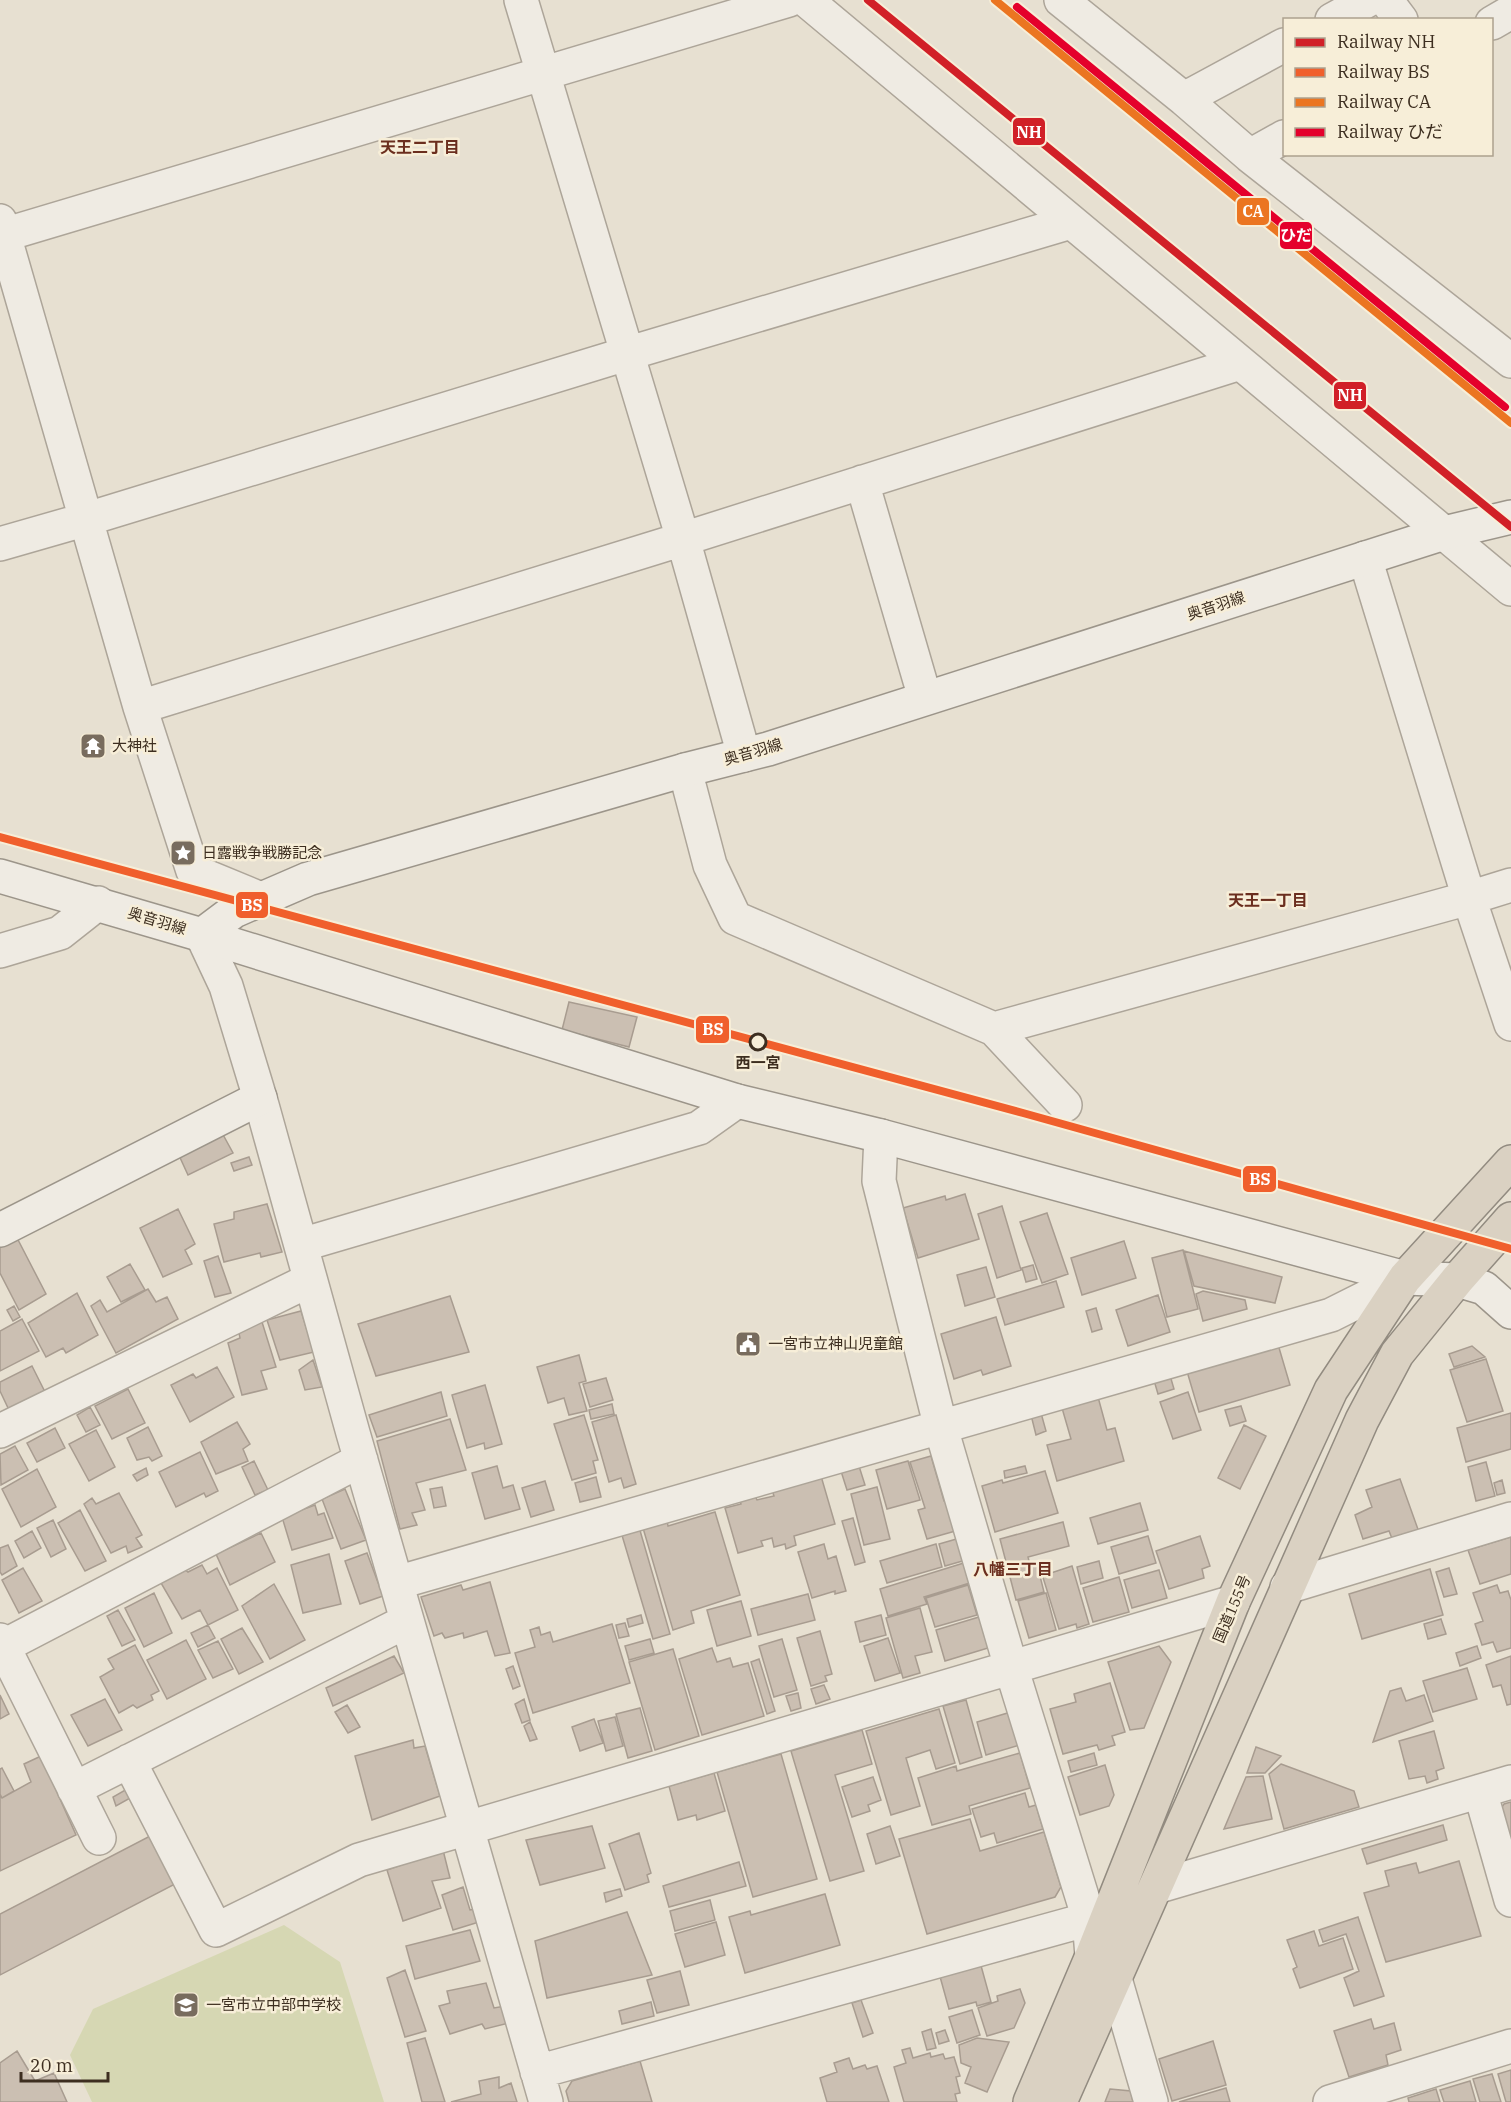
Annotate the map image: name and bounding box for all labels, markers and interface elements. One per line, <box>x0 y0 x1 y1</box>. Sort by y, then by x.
legend <box>1283 18 1493 156</box>
text: Railway NH <box>1337 30 1435 53</box>
text: Railway BS <box>1337 60 1430 83</box>
text: Railway CA <box>1337 90 1432 113</box>
line badge: NH <box>1012 117 1046 146</box>
text: Railway ひだ <box>1337 120 1443 143</box>
text: NH <box>1016 122 1042 142</box>
district label: 天王二丁目 <box>380 137 460 157</box>
line badge: CA <box>1236 197 1270 226</box>
text: CA <box>1242 201 1264 221</box>
line badge: ひだ <box>1279 221 1313 250</box>
text: ひだ <box>1280 225 1312 245</box>
line badge: NH <box>1333 381 1367 410</box>
text: NH <box>1337 385 1363 405</box>
street label: 奥音羽線 <box>1184 587 1247 624</box>
temple icon: 大神社 <box>78 731 108 761</box>
street label: 奥音羽線 <box>721 734 784 769</box>
place label: 大神社 <box>112 736 157 755</box>
place icon: 日露戦争戦勝記念 <box>168 838 198 868</box>
place label: 日露戦争戦勝記念 <box>202 843 322 862</box>
district label: 天王一丁目 <box>1228 890 1308 910</box>
line badge: BS <box>235 891 269 919</box>
text: BS <box>241 895 263 915</box>
street label: 奥音羽線 <box>126 903 189 938</box>
line badge: BS <box>695 1015 730 1044</box>
text: BS <box>702 1019 724 1039</box>
marker: 西一宮 <box>749 1033 767 1051</box>
place label: 西一宮 <box>735 1053 781 1072</box>
line badge: BS <box>1242 1165 1277 1193</box>
text: BS <box>1249 1169 1271 1189</box>
public building icon: 一宮市立神山児童館 <box>733 1329 763 1359</box>
place label: 一宮市立神山児童館 <box>768 1334 903 1353</box>
district label: 八幡三丁目 <box>973 1559 1053 1579</box>
street label: 国道155号 <box>1209 1572 1254 1646</box>
school or university icon: 一宮市立中部中学校 <box>171 1990 201 2020</box>
place label: 一宮市立中部中学校 <box>206 1995 341 2014</box>
scale bar <box>21 2045 108 2083</box>
text: 20 m <box>30 2054 73 2077</box>

